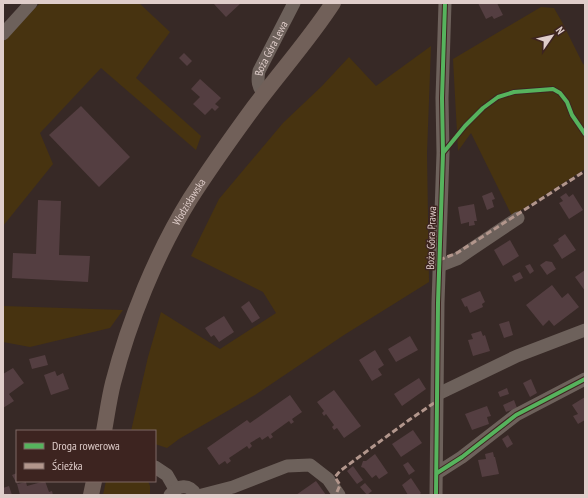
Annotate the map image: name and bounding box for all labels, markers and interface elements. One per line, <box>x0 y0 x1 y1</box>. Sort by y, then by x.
north arrow <box>532 16 572 56</box>
street label: Boża Góra Lewa <box>251 19 291 77</box>
text: N <box>553 24 568 37</box>
street label: Wodzisławska <box>169 176 209 228</box>
street label: Boża Góra Prawa <box>423 206 439 270</box>
legend <box>16 430 156 482</box>
text: Droga rowerowa <box>52 438 120 453</box>
text: Ścieżka <box>52 458 83 473</box>

